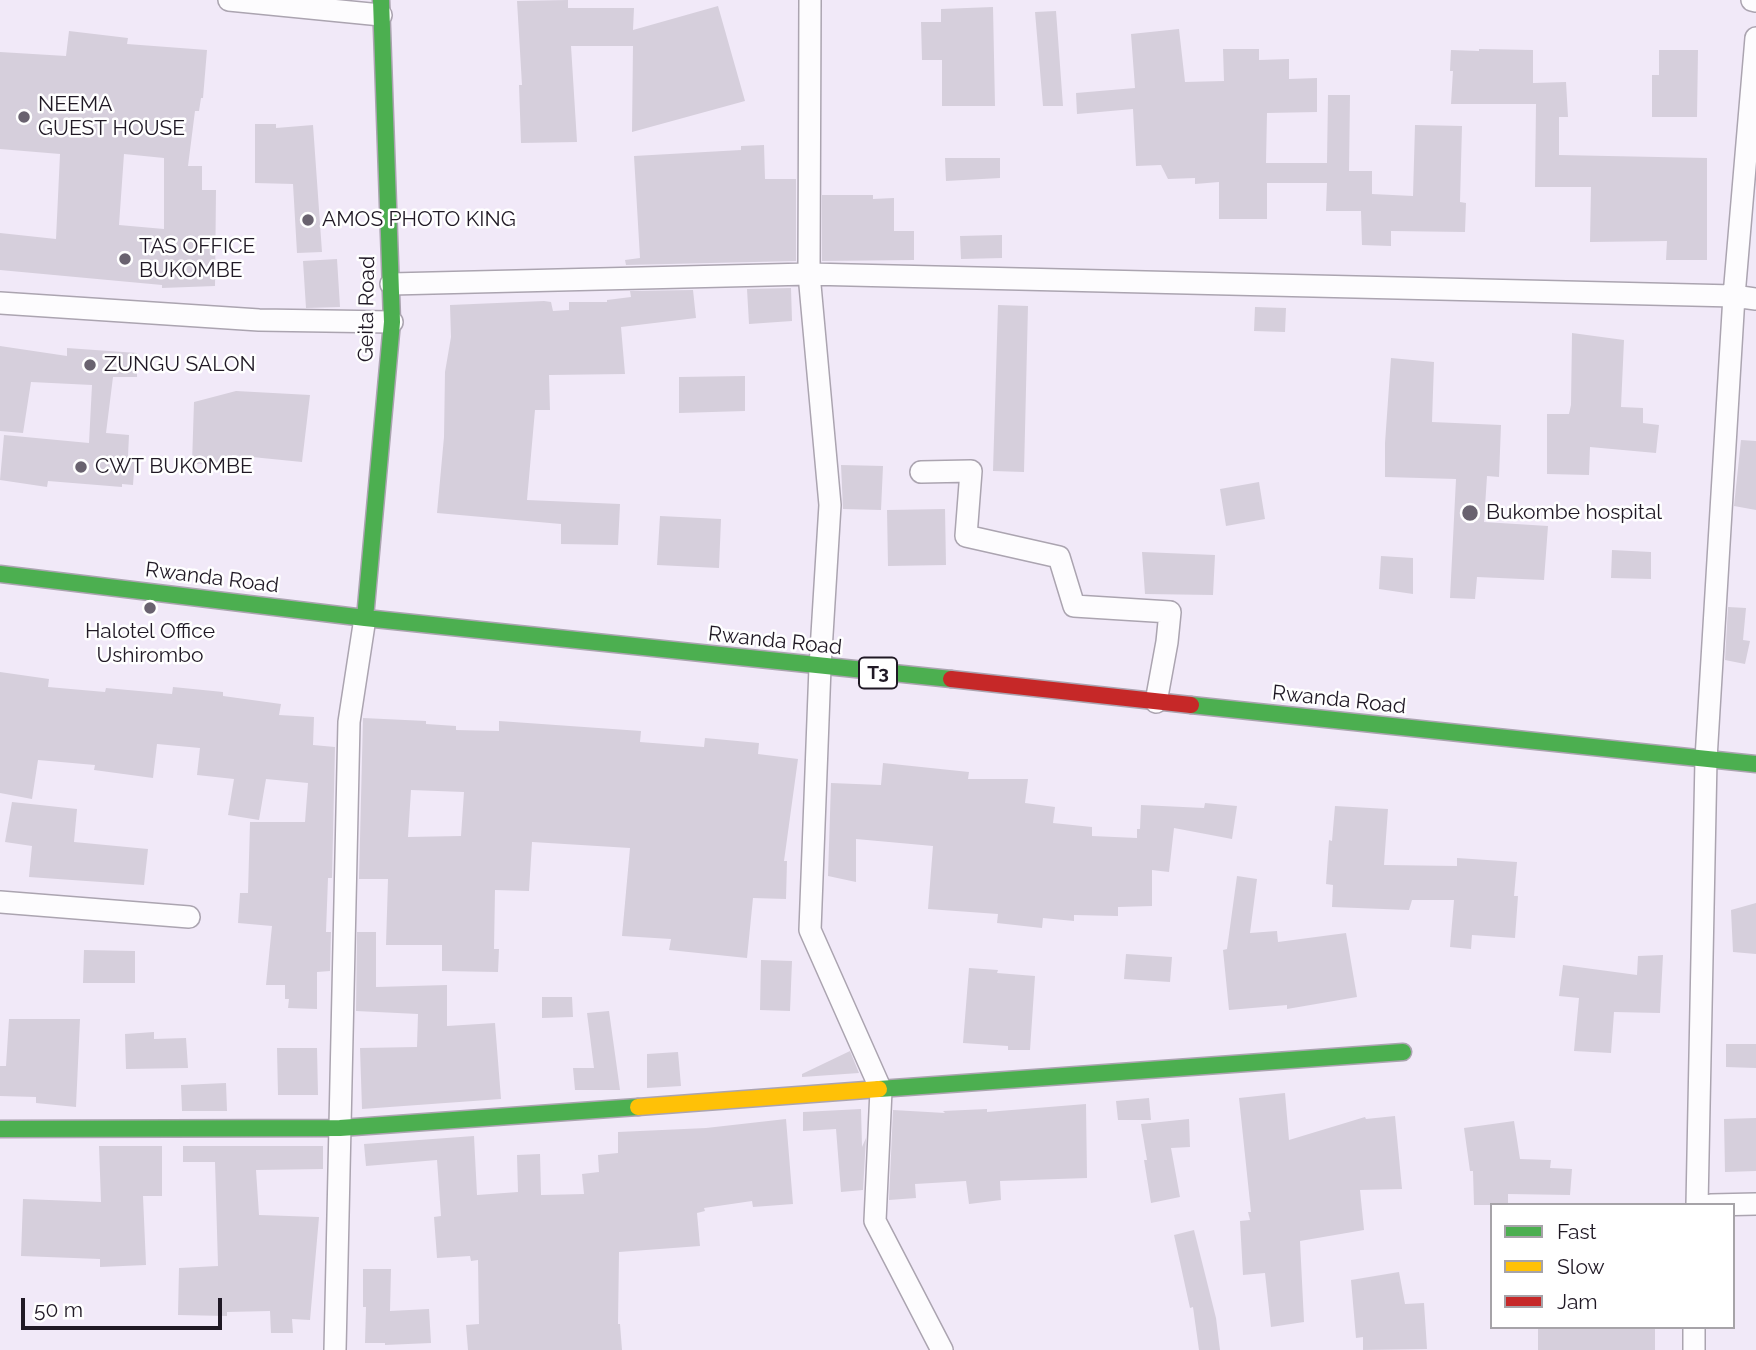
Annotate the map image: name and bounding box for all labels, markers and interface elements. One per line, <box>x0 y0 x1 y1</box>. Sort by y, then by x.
place label: NEEMA GUEST HOUSE <box>38 92 185 142</box>
marker: NEEMA GUEST HOUSE <box>16 109 32 125</box>
place label: AMOS PHOTO KING <box>322 207 516 233</box>
marker: AMOS PHOTO KING <box>300 212 316 228</box>
place label: TAS OFFICE BUKOMBE <box>139 234 255 284</box>
marker: TAS OFFICE BUKOMBE <box>117 251 133 267</box>
street label: Geita Road <box>353 256 381 362</box>
place label: ZUNGU SALON <box>104 352 256 378</box>
marker: ZUNGU SALON <box>82 357 98 373</box>
place label: CWT BUKOMBE <box>95 454 253 480</box>
marker: CWT BUKOMBE <box>73 459 89 475</box>
place label: Bukombe hospital <box>1486 500 1662 526</box>
marker: Bukombe hospital <box>1460 503 1480 523</box>
street label: Rwanda Road <box>144 557 280 599</box>
marker: Halotel Office Ushirombo <box>142 600 158 616</box>
place label: Halotel Office Ushirombo <box>85 619 215 669</box>
street label: Rwanda Road <box>707 621 843 661</box>
road number: T3 <box>859 658 897 688</box>
street label: Rwanda Road <box>1271 680 1407 720</box>
legend <box>1490 1203 1735 1329</box>
text: Fast <box>1557 1219 1597 1244</box>
text: Slow <box>1557 1254 1605 1279</box>
scale bar <box>24 1284 226 1328</box>
text: Jam <box>1557 1289 1598 1314</box>
text: 50 m <box>34 1297 83 1322</box>

